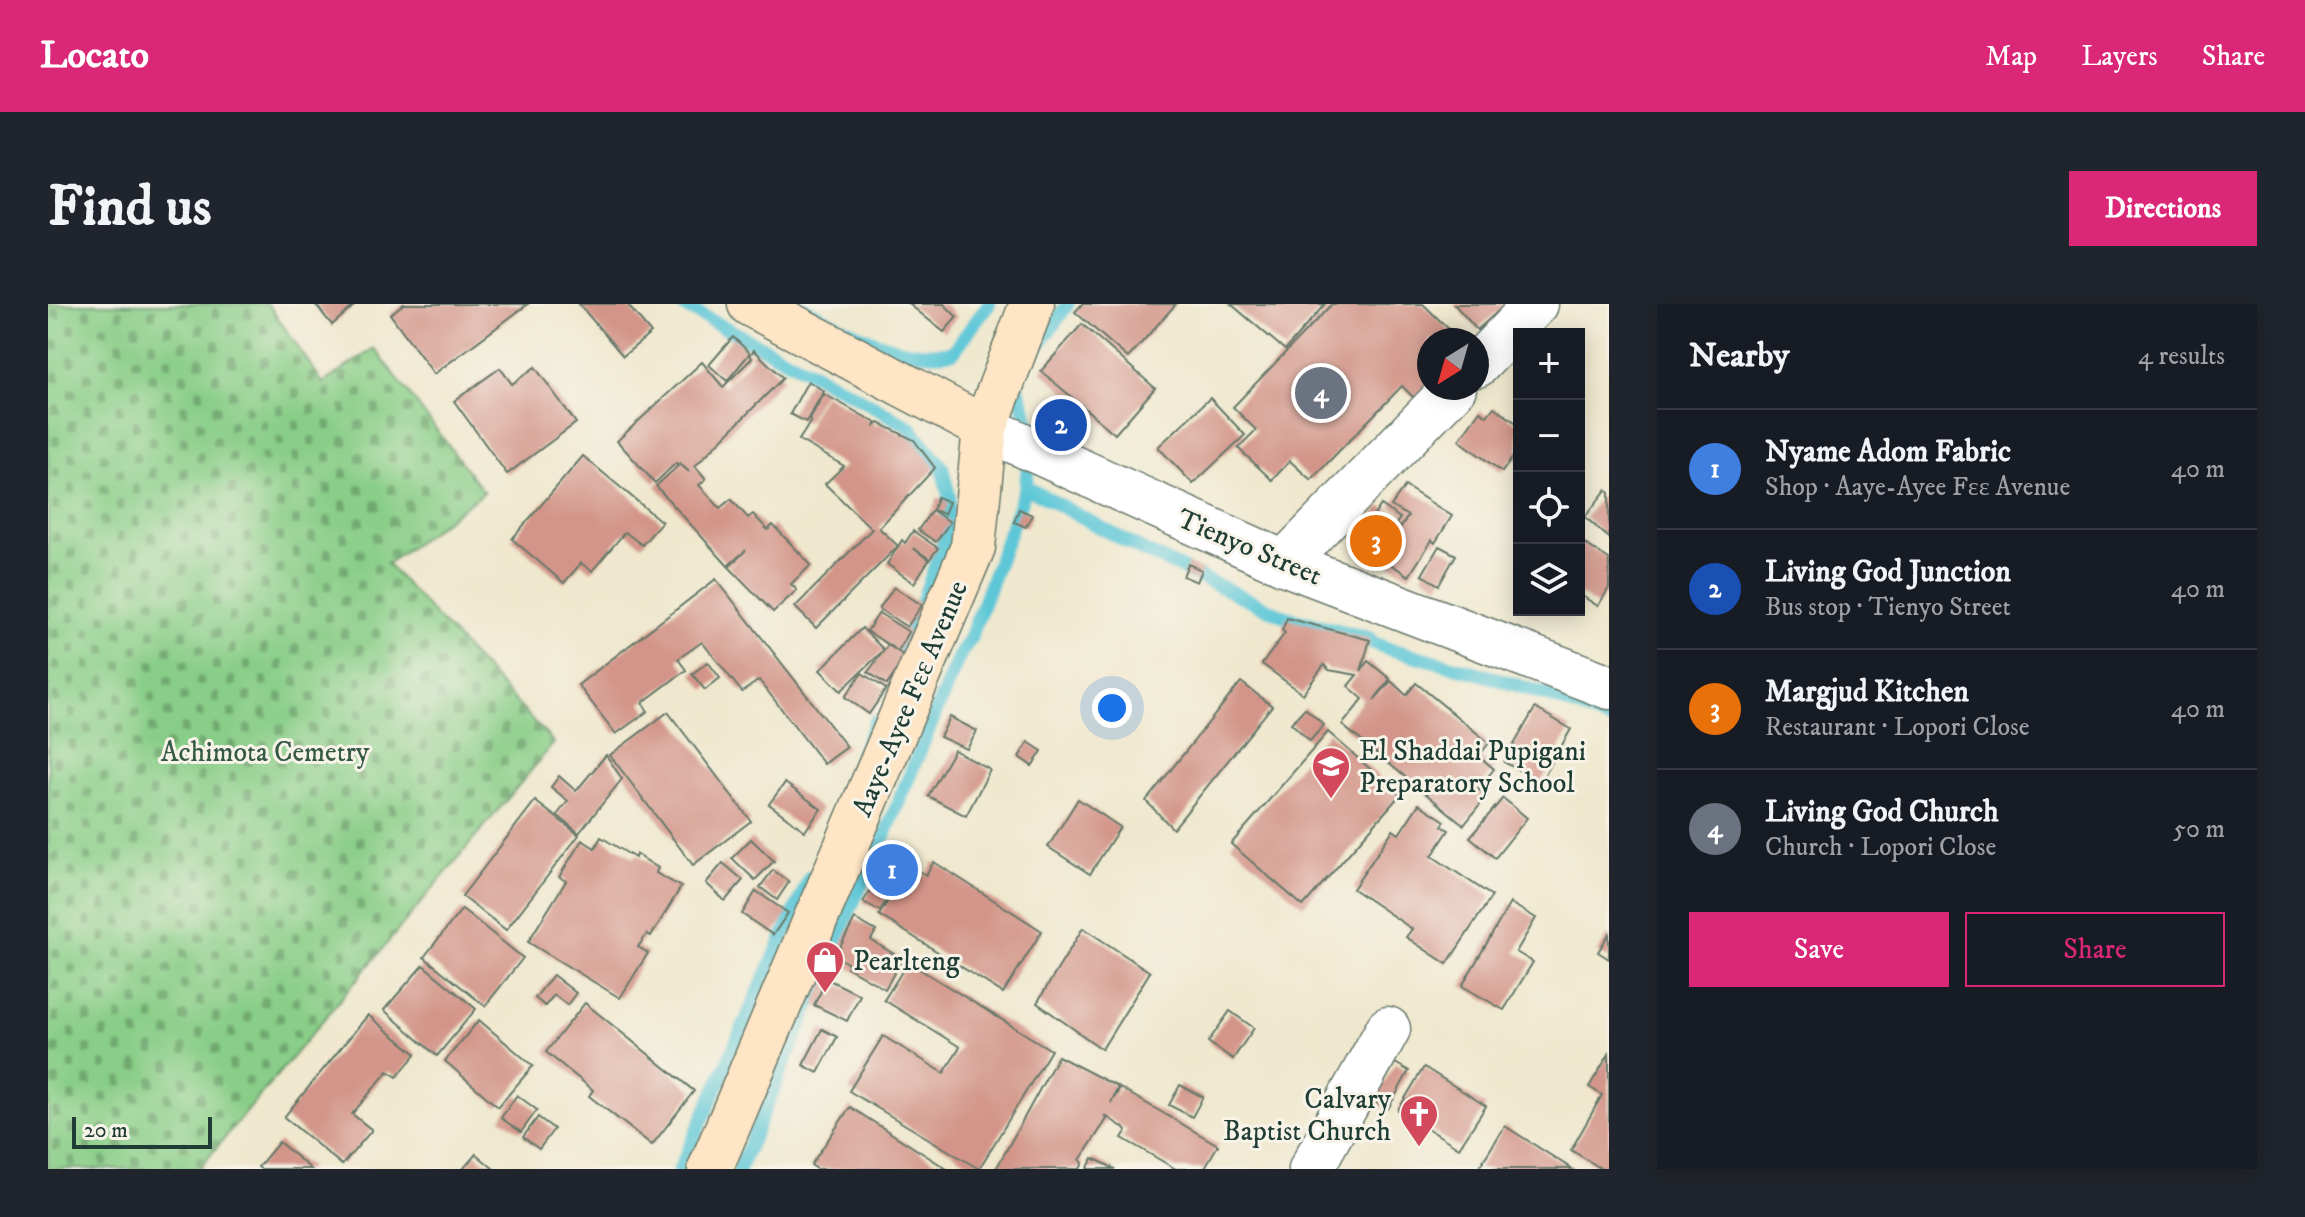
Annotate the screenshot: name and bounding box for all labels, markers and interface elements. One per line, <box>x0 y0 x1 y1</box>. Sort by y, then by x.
text: Locato <box>40 32 149 80</box>
text: Map <box>1986 39 2037 74</box>
text: Layers <box>2081 39 2158 74</box>
text: Share <box>2202 39 2265 74</box>
button: Directions <box>2069 171 2257 246</box>
text: Find us <box>48 173 212 243</box>
north arrow <box>1417 328 1489 400</box>
map controls <box>1513 328 1585 616</box>
button: + <box>1513 328 1585 400</box>
text: Nearby <box>1689 335 1790 377</box>
text: 4 results <box>2138 340 2225 373</box>
pin: 4 <box>1295 363 1347 423</box>
pin: 2 <box>1035 395 1087 455</box>
button: − <box>1513 400 1585 472</box>
text: Nyame Adom Fabric <box>1765 434 2011 471</box>
text: 1 <box>1710 453 1720 486</box>
text: 40 m <box>2171 453 2225 486</box>
text: Shop · Aaye-Ayee Fɛɛ Avenue <box>1765 471 2070 504</box>
button: locate <box>1513 472 1585 544</box>
street label: Tienyo Street <box>1172 501 1327 593</box>
pin: 3 <box>1350 511 1402 571</box>
button: layers <box>1513 544 1585 616</box>
text: Living God Junction <box>1765 554 2011 591</box>
text: 2 <box>1709 573 1721 606</box>
text: 40 m <box>2171 573 2225 606</box>
street label: Aaye-Ayee Fɛɛ Avenue <box>845 575 976 822</box>
text: Bus stop · Tienyo Street <box>1765 591 2011 624</box>
text: Margjud Kitchen <box>1765 674 1969 711</box>
your location <box>1092 688 1132 728</box>
text: 3 <box>1710 693 1720 726</box>
text: 40 m <box>2171 693 2225 726</box>
text: Restaurant · Lopori Close <box>1765 711 2029 744</box>
place label: El Shaddai Pupigani Preparatory School <box>1359 734 1586 801</box>
park label: Achimota Cemetry <box>161 735 370 770</box>
school or university icon: El Shaddai Pupigani Preparatory School <box>1310 745 1352 800</box>
text: Living God Church <box>1765 794 1999 831</box>
text: 4 <box>1708 813 1722 846</box>
text: 50 m <box>2173 813 2225 846</box>
text: Church · Lopori Close <box>1765 831 1996 864</box>
pin: 1 <box>866 840 918 900</box>
button: Save <box>1689 912 1949 987</box>
button: Share <box>1965 912 2225 987</box>
shop icon: Pearlteng <box>804 939 846 994</box>
place label: Pearlteng <box>853 944 960 979</box>
place label: Calvary Baptist Church <box>1223 1082 1392 1149</box>
church icon: Calvary Baptist Church <box>1398 1093 1440 1148</box>
scale bar <box>72 1113 212 1149</box>
text: 20 m <box>84 1117 128 1144</box>

